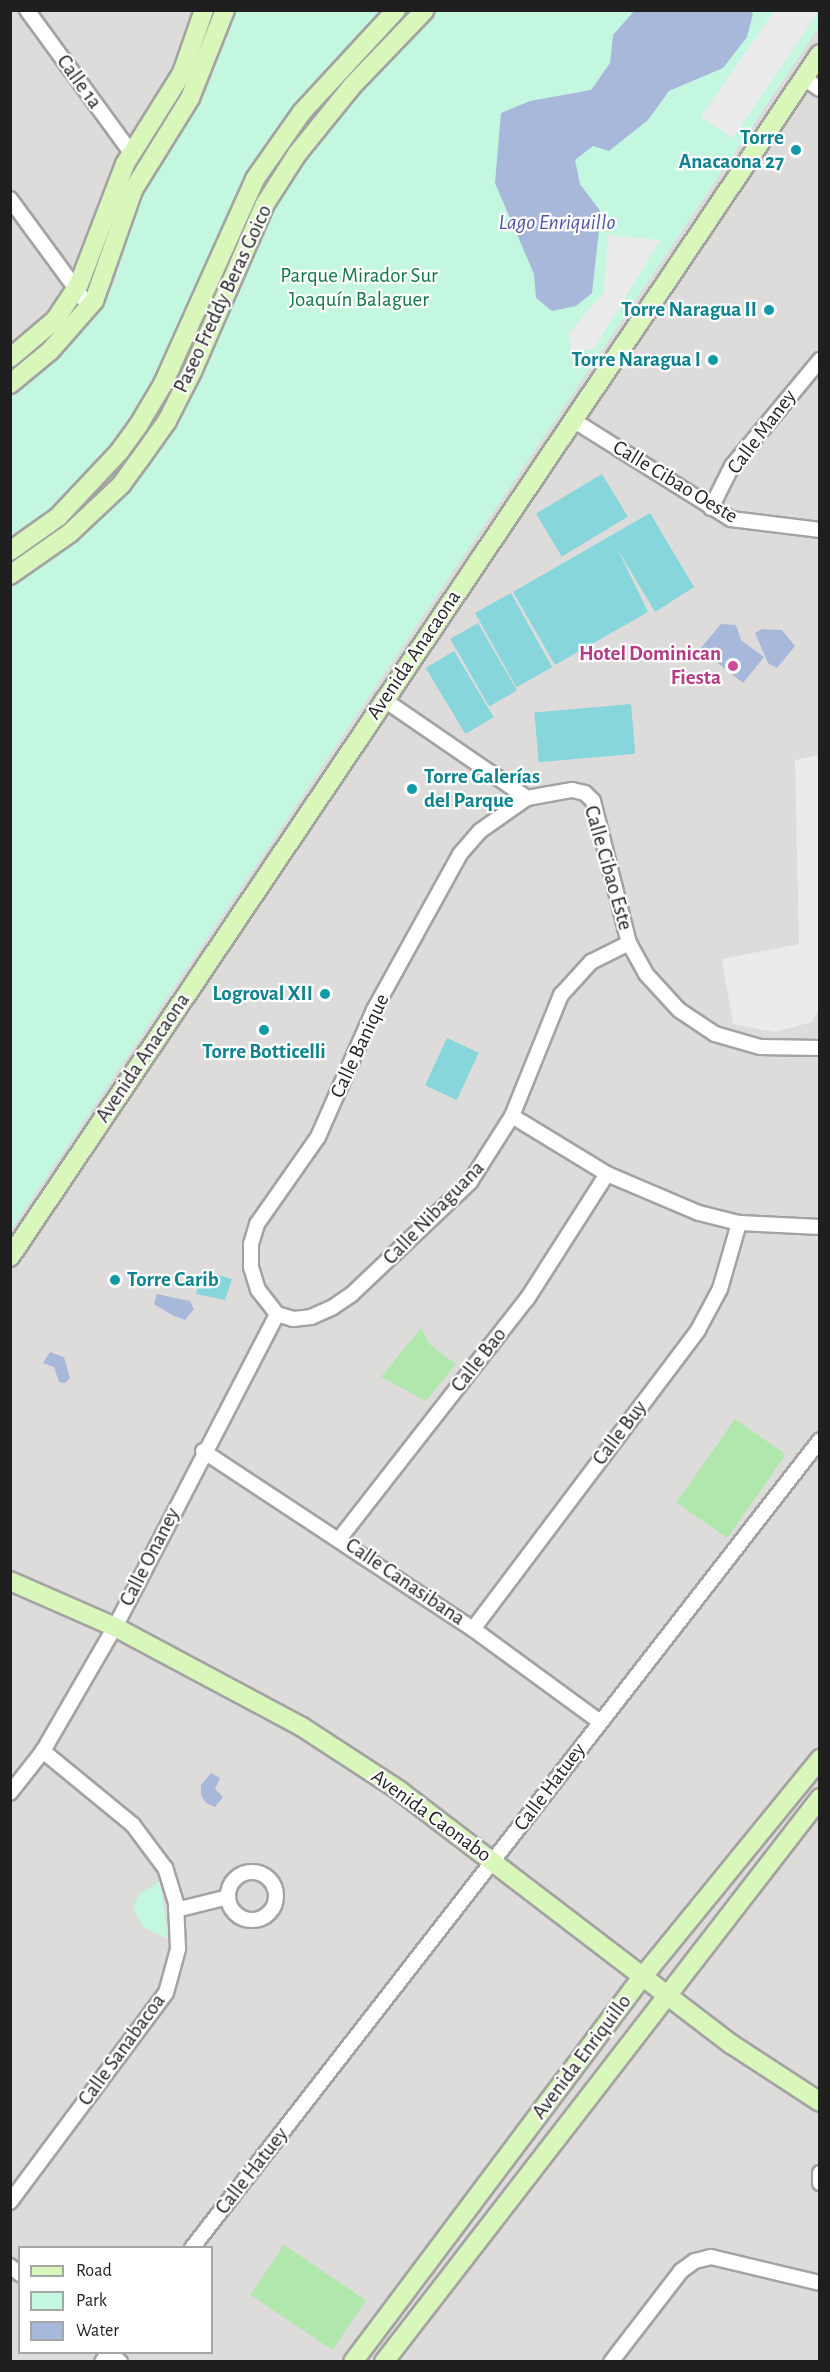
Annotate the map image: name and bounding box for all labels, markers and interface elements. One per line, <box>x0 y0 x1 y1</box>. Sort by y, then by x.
street label: Calle 1a <box>51 50 107 114</box>
place label: Torre Anacaona 27 <box>679 125 784 175</box>
marker: Torre Anacaona 27 <box>789 143 803 157</box>
street label: Paseo Freddy Beras Goico <box>168 201 278 397</box>
water label: Lago Enriquillo <box>499 210 615 236</box>
park label: Parque Mirador Sur Joaquín Balaguer <box>280 263 438 313</box>
place label: Torre Naragua II <box>621 297 757 323</box>
marker: Torre Naragua II <box>762 303 776 317</box>
place label: Torre Naragua I <box>571 347 701 373</box>
marker: Torre Naragua I <box>706 353 720 367</box>
street label: Calle Maney <box>722 385 802 479</box>
street label: Calle Cibao Oeste <box>608 435 742 529</box>
street label: Avenida Anacaona <box>361 586 467 724</box>
place label: Hotel Dominican Fiesta <box>579 641 721 691</box>
marker: Hotel Dominican Fiesta <box>726 659 740 673</box>
place label: Torre Galerías del Parque <box>424 764 540 814</box>
marker: Torre Galerías del Parque <box>405 782 419 796</box>
street label: Calle Cibao Este <box>578 803 638 933</box>
place label: Logroval XII <box>212 981 313 1007</box>
marker: Logroval XII <box>318 987 332 1001</box>
street label: Avenida Anacaona <box>90 989 196 1127</box>
street label: Calle Banique <box>325 990 395 1102</box>
marker: Torre Botticelli <box>257 1023 271 1037</box>
place label: Torre Botticelli <box>202 1039 326 1065</box>
street label: Calle Nibaguana <box>378 1156 490 1270</box>
place label: Torre Carib <box>127 1267 219 1293</box>
marker: Torre Carib <box>108 1273 122 1287</box>
street label: Calle Bao <box>446 1323 512 1397</box>
street label: Calle Buy <box>587 1396 653 1470</box>
street label: Calle Onaney <box>114 1503 186 1611</box>
street label: Calle Canasibana <box>340 1533 470 1631</box>
street label: Calle Hatuey <box>509 1738 591 1836</box>
street label: Avenida Caonabo <box>366 1764 496 1868</box>
street label: Calle Sanabacoa <box>73 1989 171 2111</box>
street label: Avenida Enriquillo <box>527 1990 637 2124</box>
street label: Calle Hatuey <box>210 2122 294 2220</box>
legend <box>18 2246 213 2354</box>
text: Road <box>76 2262 112 2280</box>
text: Park <box>76 2292 107 2310</box>
text: Water <box>76 2322 119 2340</box>

